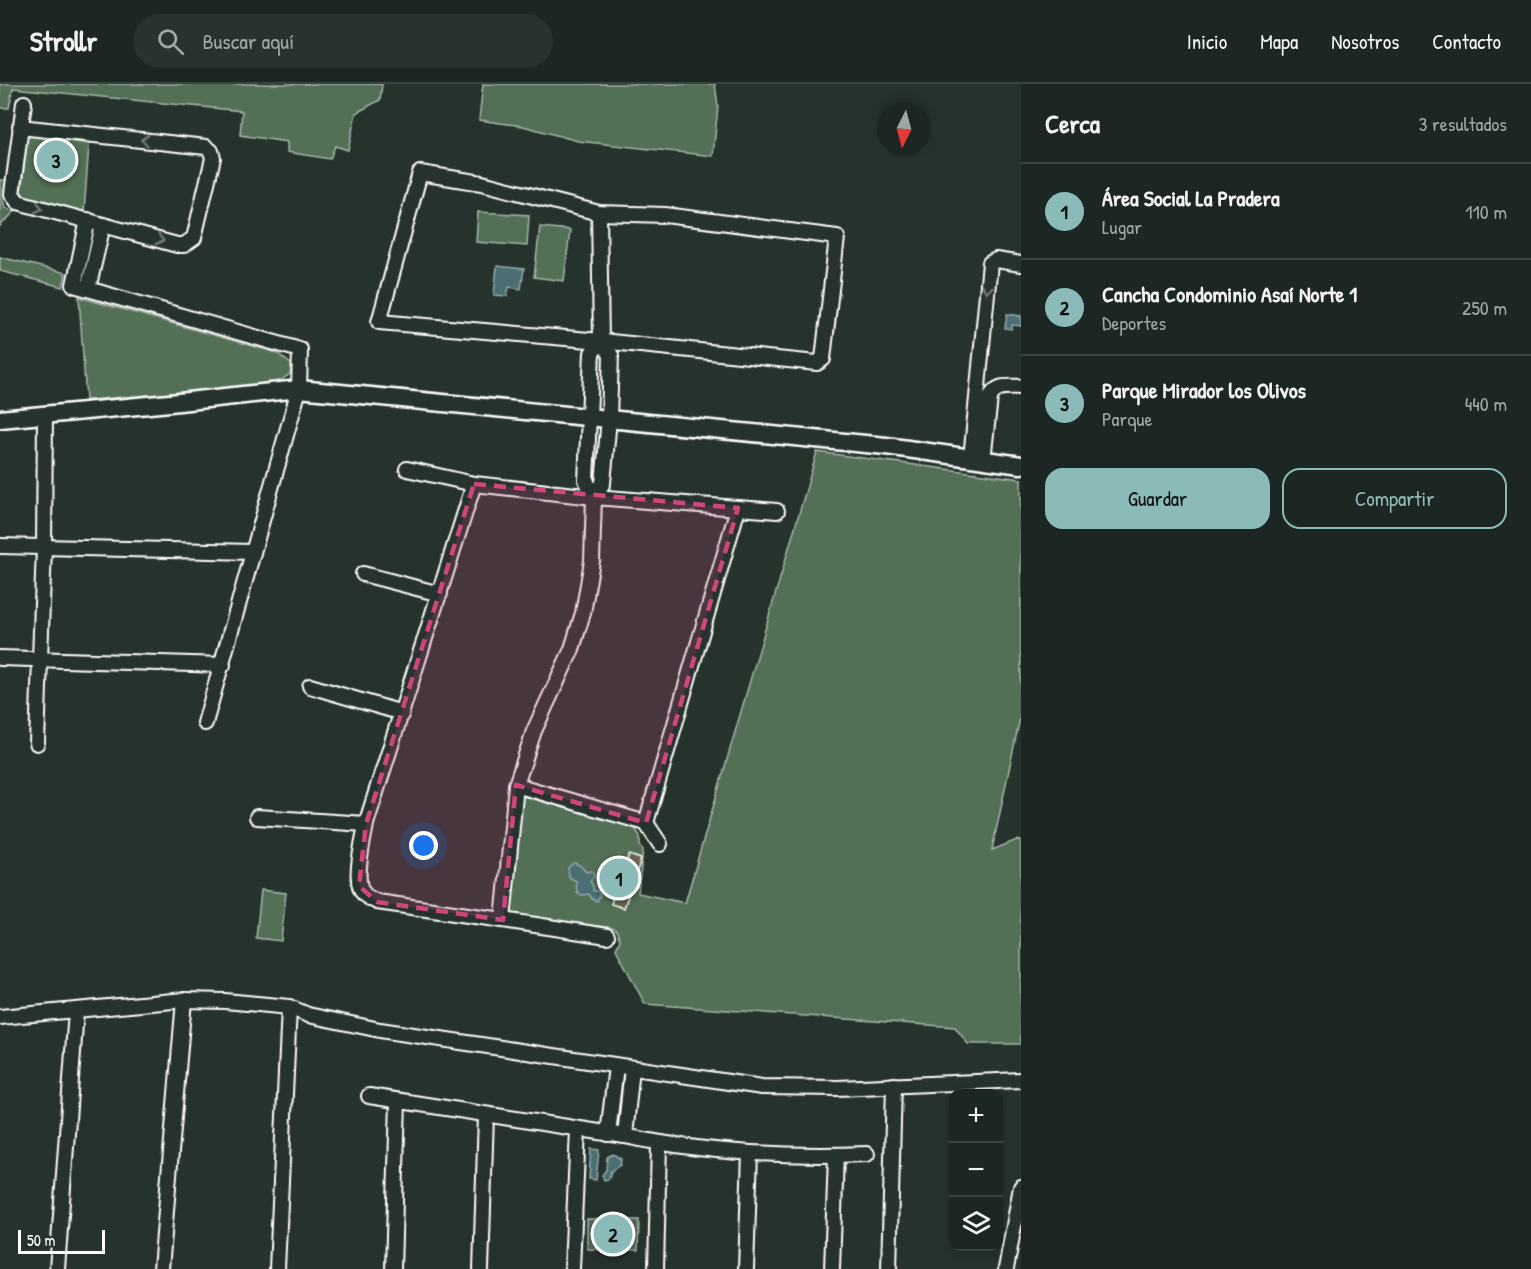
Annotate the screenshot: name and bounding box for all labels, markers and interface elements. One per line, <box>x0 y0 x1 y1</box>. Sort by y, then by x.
search box <box>133 14 553 68</box>
text: Strollr <box>30 22 97 60</box>
icon: search <box>154 25 187 58</box>
text: Buscar aquí <box>202 26 294 56</box>
text: Inicio <box>1187 27 1227 56</box>
text: Mapa <box>1260 27 1298 56</box>
text: Nosotros <box>1331 27 1399 56</box>
text: Contacto <box>1432 27 1501 56</box>
north arrow <box>877 102 931 156</box>
text: Cerca <box>1045 106 1100 141</box>
text: 3 resultados <box>1418 110 1507 137</box>
one-way arrow <box>140 134 149 147</box>
pin: 3 <box>36 138 76 182</box>
text: Área Social La Pradera <box>1102 183 1280 213</box>
text: 1 <box>1061 198 1068 225</box>
text: 110 m <box>1465 198 1507 225</box>
one-way arrow <box>34 200 44 213</box>
text: Lugar <box>1102 213 1142 240</box>
one-way arrow <box>155 233 165 246</box>
text: Cancha Condominio Asaí Norte 1 <box>1102 279 1357 309</box>
one-way arrow <box>981 285 994 294</box>
text: 2 <box>1060 294 1069 321</box>
text: 250 m <box>1462 294 1507 321</box>
text: Deportes <box>1102 309 1166 336</box>
text: Parque Mirador los Olivos <box>1102 375 1306 405</box>
text: 3 <box>1060 390 1069 417</box>
text: 440 m <box>1465 390 1507 417</box>
text: Parque <box>1102 405 1152 432</box>
button: Guardar <box>1045 468 1270 529</box>
button: Compartir <box>1282 468 1507 529</box>
your location <box>409 831 438 860</box>
pin: 1 <box>600 856 638 900</box>
map controls <box>949 1089 1003 1251</box>
button: + <box>949 1089 1003 1143</box>
button: − <box>949 1143 1003 1197</box>
button: layers <box>949 1197 1003 1251</box>
pin: 2 <box>594 1212 632 1256</box>
scale bar <box>18 1227 105 1254</box>
text: 50 m <box>27 1229 56 1251</box>

